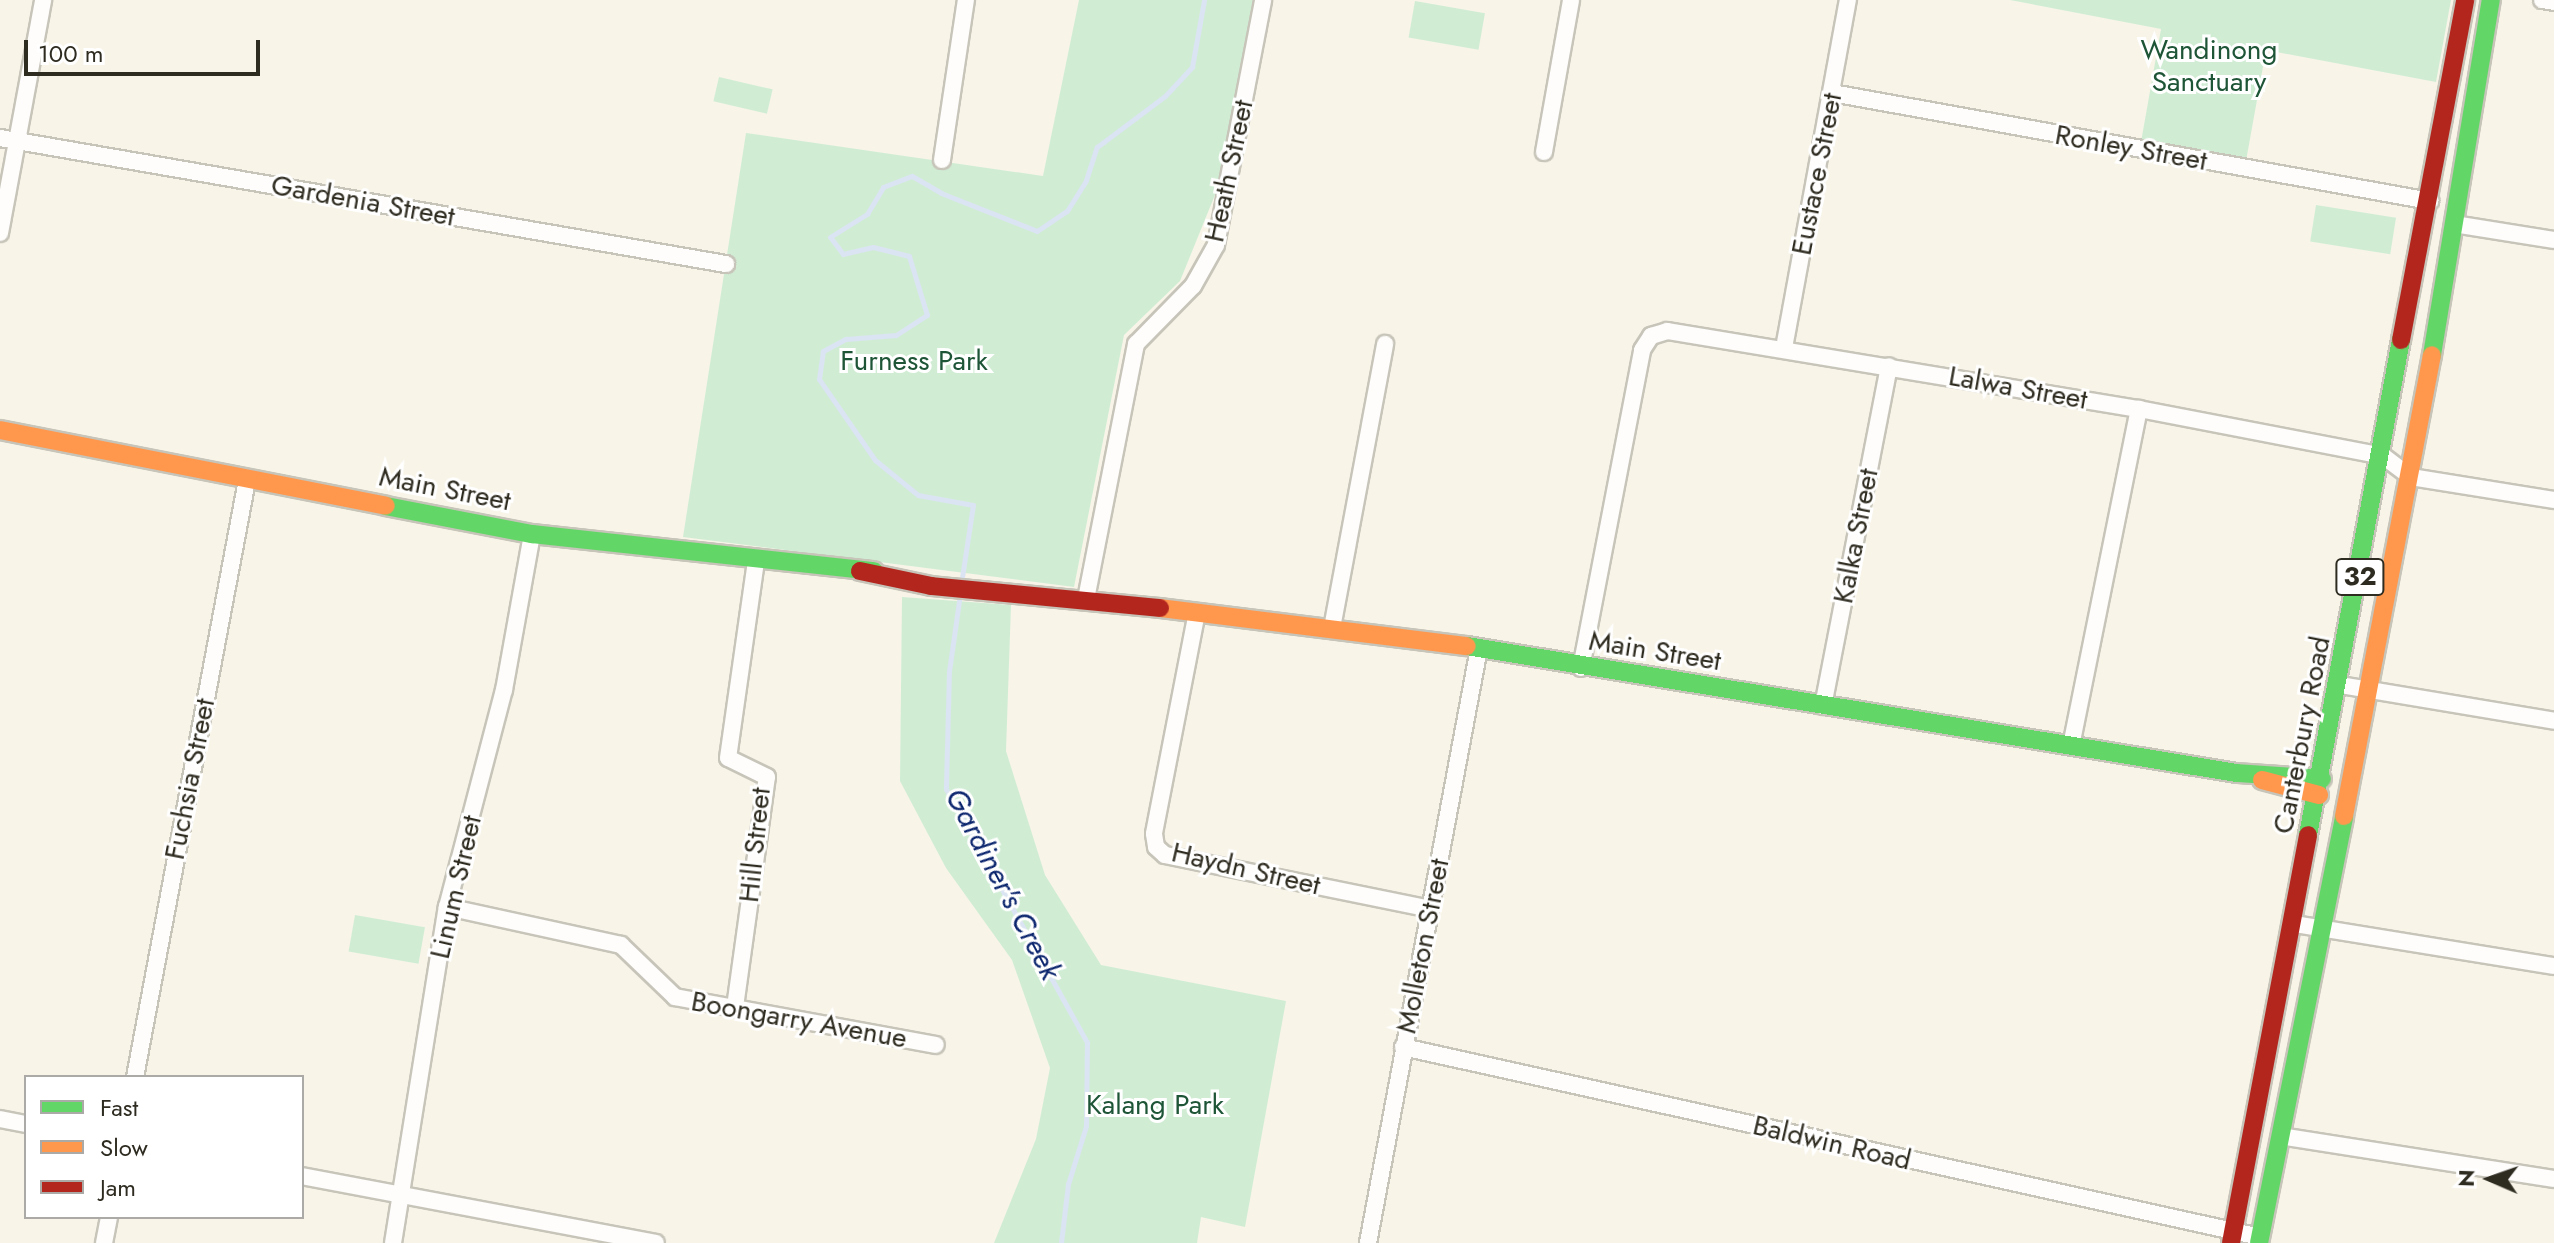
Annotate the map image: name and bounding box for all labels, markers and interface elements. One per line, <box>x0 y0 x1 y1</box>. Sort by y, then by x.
scale bar <box>28 24 264 74</box>
park label: Wandinong Sanctuary <box>2141 33 2277 99</box>
text: 100 m <box>38 36 104 71</box>
street label: Eustace Street <box>1785 90 1849 258</box>
street label: Heath Street <box>1198 97 1260 245</box>
street label: Ronley Street <box>2052 118 2210 178</box>
street label: Gardenia Street <box>269 168 457 234</box>
park label: Furness Park <box>840 344 988 378</box>
street label: Lalwa Street <box>1946 359 2090 417</box>
street label: Main Street <box>376 460 514 518</box>
street label: Kalka Street <box>1826 466 1886 606</box>
road number: 32 <box>2334 555 2386 599</box>
street label: Main Street <box>1587 624 1723 678</box>
street label: Canterbury Road <box>2266 633 2338 837</box>
street label: Fuchsia Street <box>158 696 222 862</box>
water label: Gardiner's Creek <box>937 782 1069 986</box>
street label: Hill Street <box>732 786 778 904</box>
street label: Linum Street <box>423 812 489 962</box>
street label: Haydn Street <box>1168 836 1324 902</box>
street label: Molleton Street <box>1390 856 1456 1036</box>
street label: Boongarry Avenue <box>689 985 909 1055</box>
legend <box>24 1075 304 1219</box>
park label: Kalang Park <box>1086 1088 1224 1122</box>
text: Fast <box>100 1090 138 1125</box>
street label: Baldwin Road <box>1750 1108 1914 1178</box>
text: Slow <box>100 1130 148 1165</box>
north arrow <box>2450 1139 2530 1219</box>
text: N <box>2450 1169 2482 1187</box>
text: Jam <box>100 1170 136 1205</box>

